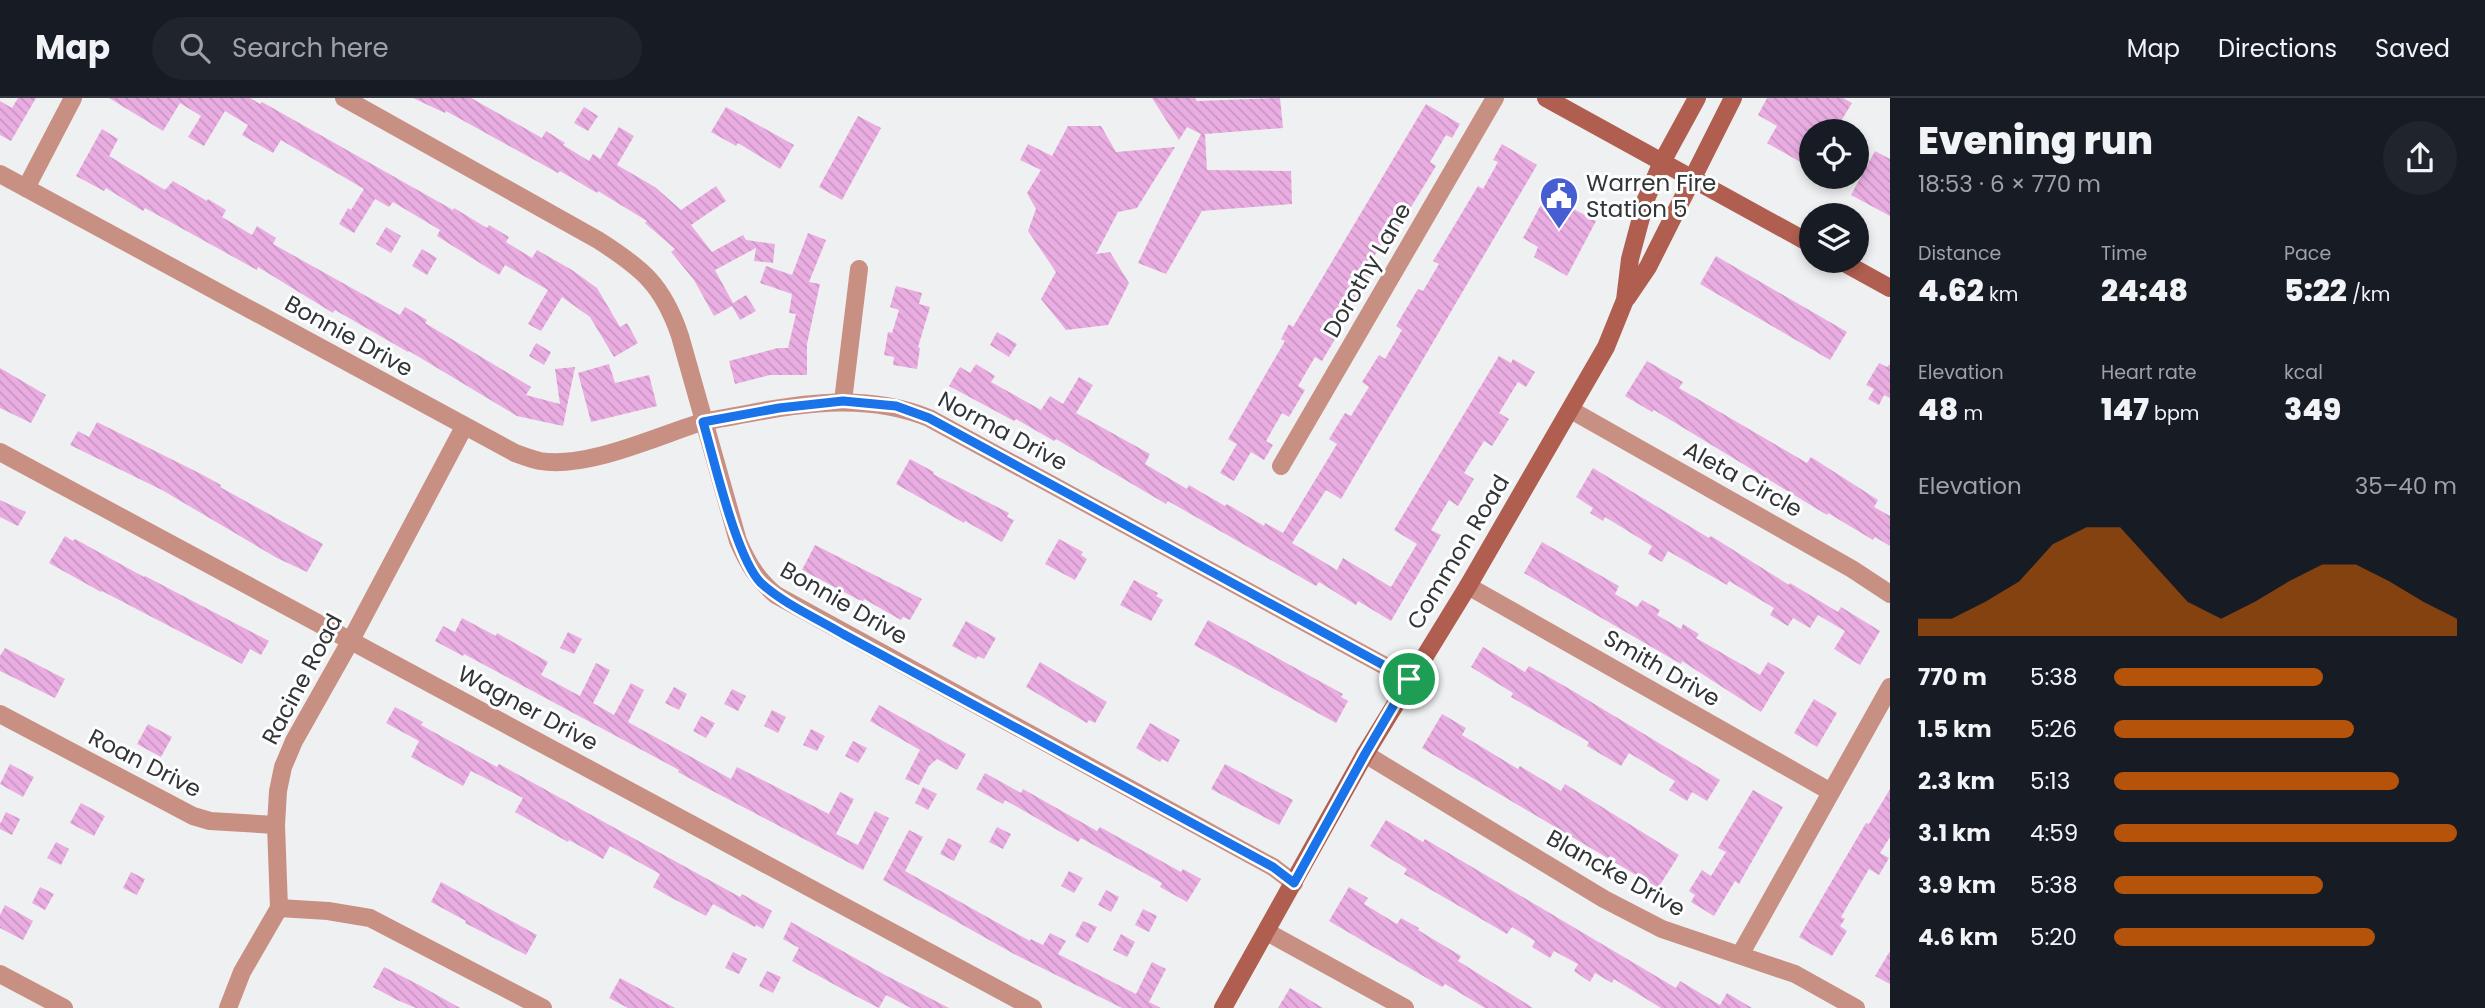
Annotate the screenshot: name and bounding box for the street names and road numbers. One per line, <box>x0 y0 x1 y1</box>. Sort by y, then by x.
street label: Dorothy Lane <box>1315 197 1419 343</box>
street label: Bonnie Drive <box>279 288 419 384</box>
street label: Norma Drive <box>933 383 1073 479</box>
street label: Aleta Circle <box>1678 433 1808 525</box>
street label: Common Road <box>1399 469 1517 635</box>
street label: Bonnie Drive <box>775 554 913 652</box>
street label: Racine Road <box>254 608 350 750</box>
street label: Smith Drive <box>1598 622 1726 714</box>
street label: Wagner Drive <box>452 658 604 758</box>
street label: Roan Drive <box>83 721 207 805</box>
street label: Blancke Drive <box>1541 822 1691 924</box>

